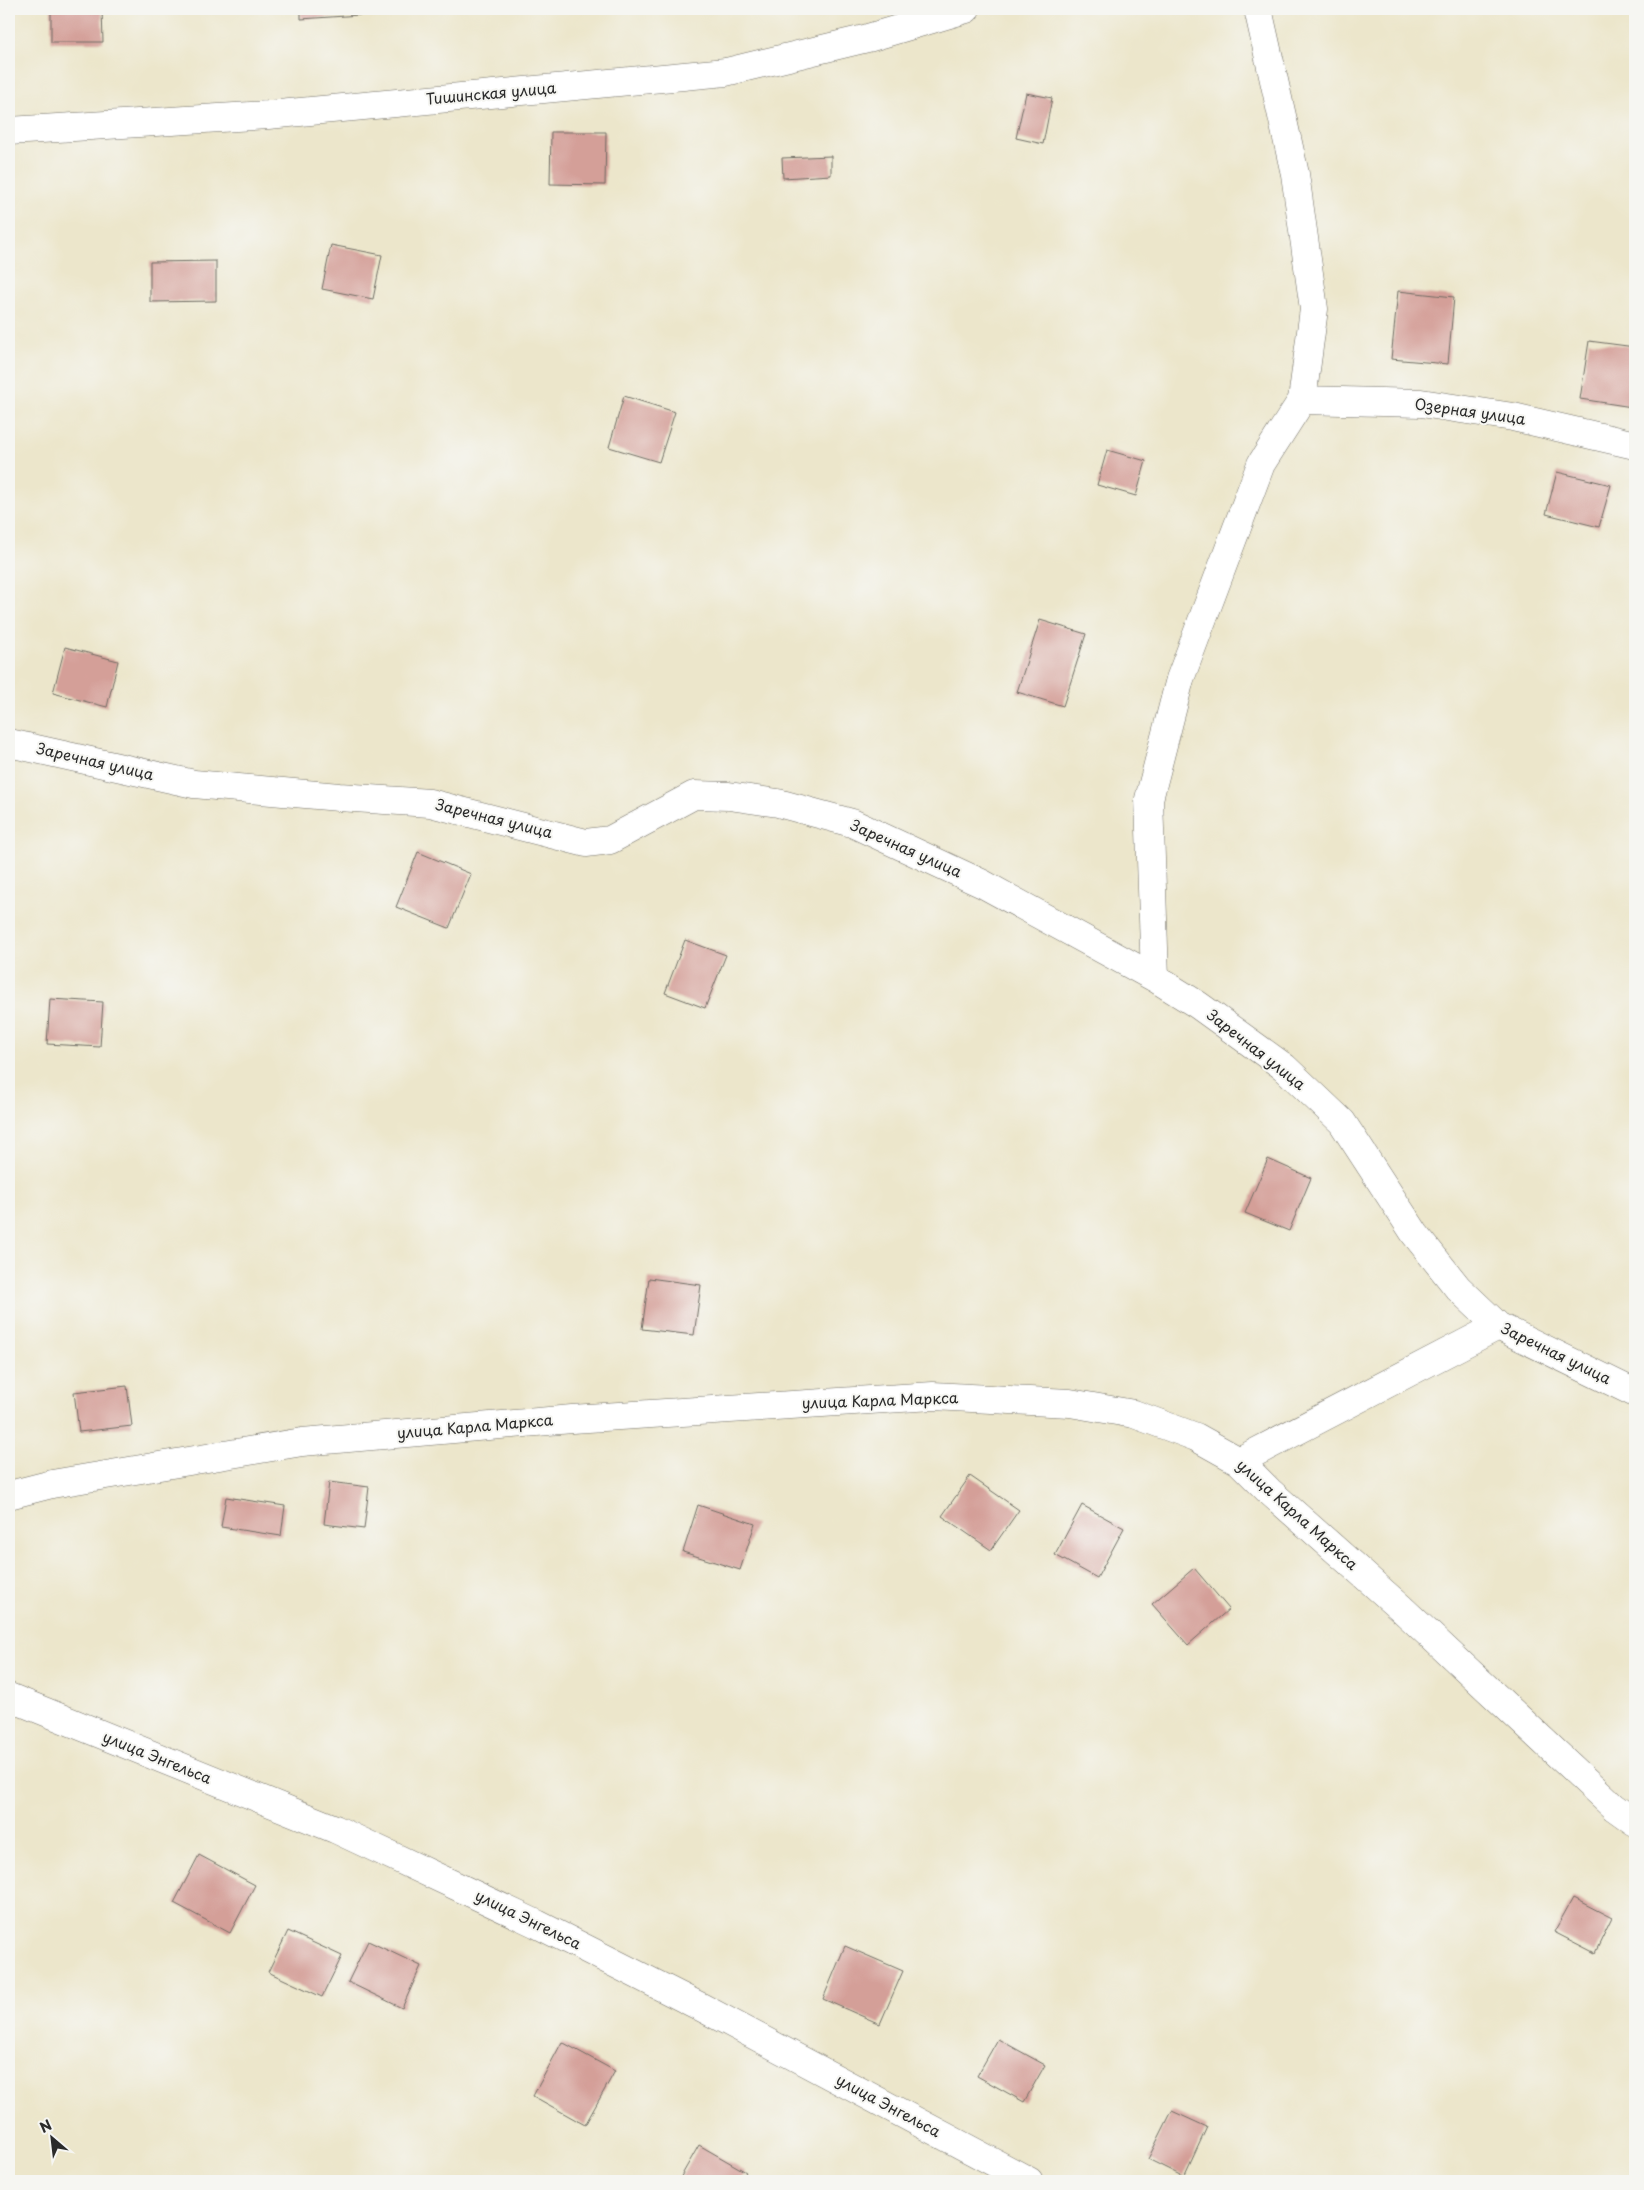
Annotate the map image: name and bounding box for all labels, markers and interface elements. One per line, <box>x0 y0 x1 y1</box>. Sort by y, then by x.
street label: Тишинская улица <box>425 75 557 110</box>
street label: Озерная улица <box>1413 391 1528 430</box>
street label: Заречная улица <box>34 736 157 785</box>
street label: Заречная улица <box>434 792 556 843</box>
street label: Заречная улица <box>847 813 966 883</box>
street label: Заречная улица <box>1203 1003 1312 1095</box>
street label: Заречная улица <box>1498 1316 1616 1389</box>
street label: улица Карла Маркса <box>801 1385 959 1414</box>
street label: улица Карла Маркса <box>396 1407 554 1444</box>
street label: улица Карла Маркса <box>1232 1453 1364 1575</box>
street label: улица Энгельса <box>100 1724 216 1789</box>
street label: улица Энгельса <box>472 1883 586 1955</box>
street label: улица Энгельса <box>832 2067 946 2142</box>
north arrow <box>28 2112 78 2162</box>
text: N <box>36 2114 55 2138</box>

